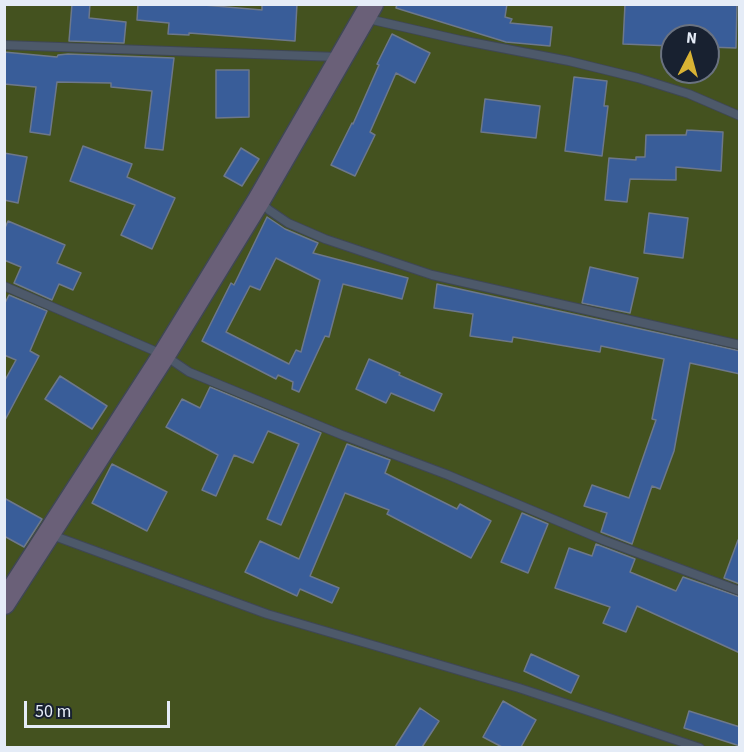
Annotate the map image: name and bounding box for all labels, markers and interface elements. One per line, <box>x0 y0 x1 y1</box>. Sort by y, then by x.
north arrow <box>660 24 720 84</box>
text: N <box>685 27 698 50</box>
scale bar <box>27 689 172 727</box>
text: 50 m <box>35 699 71 724</box>

